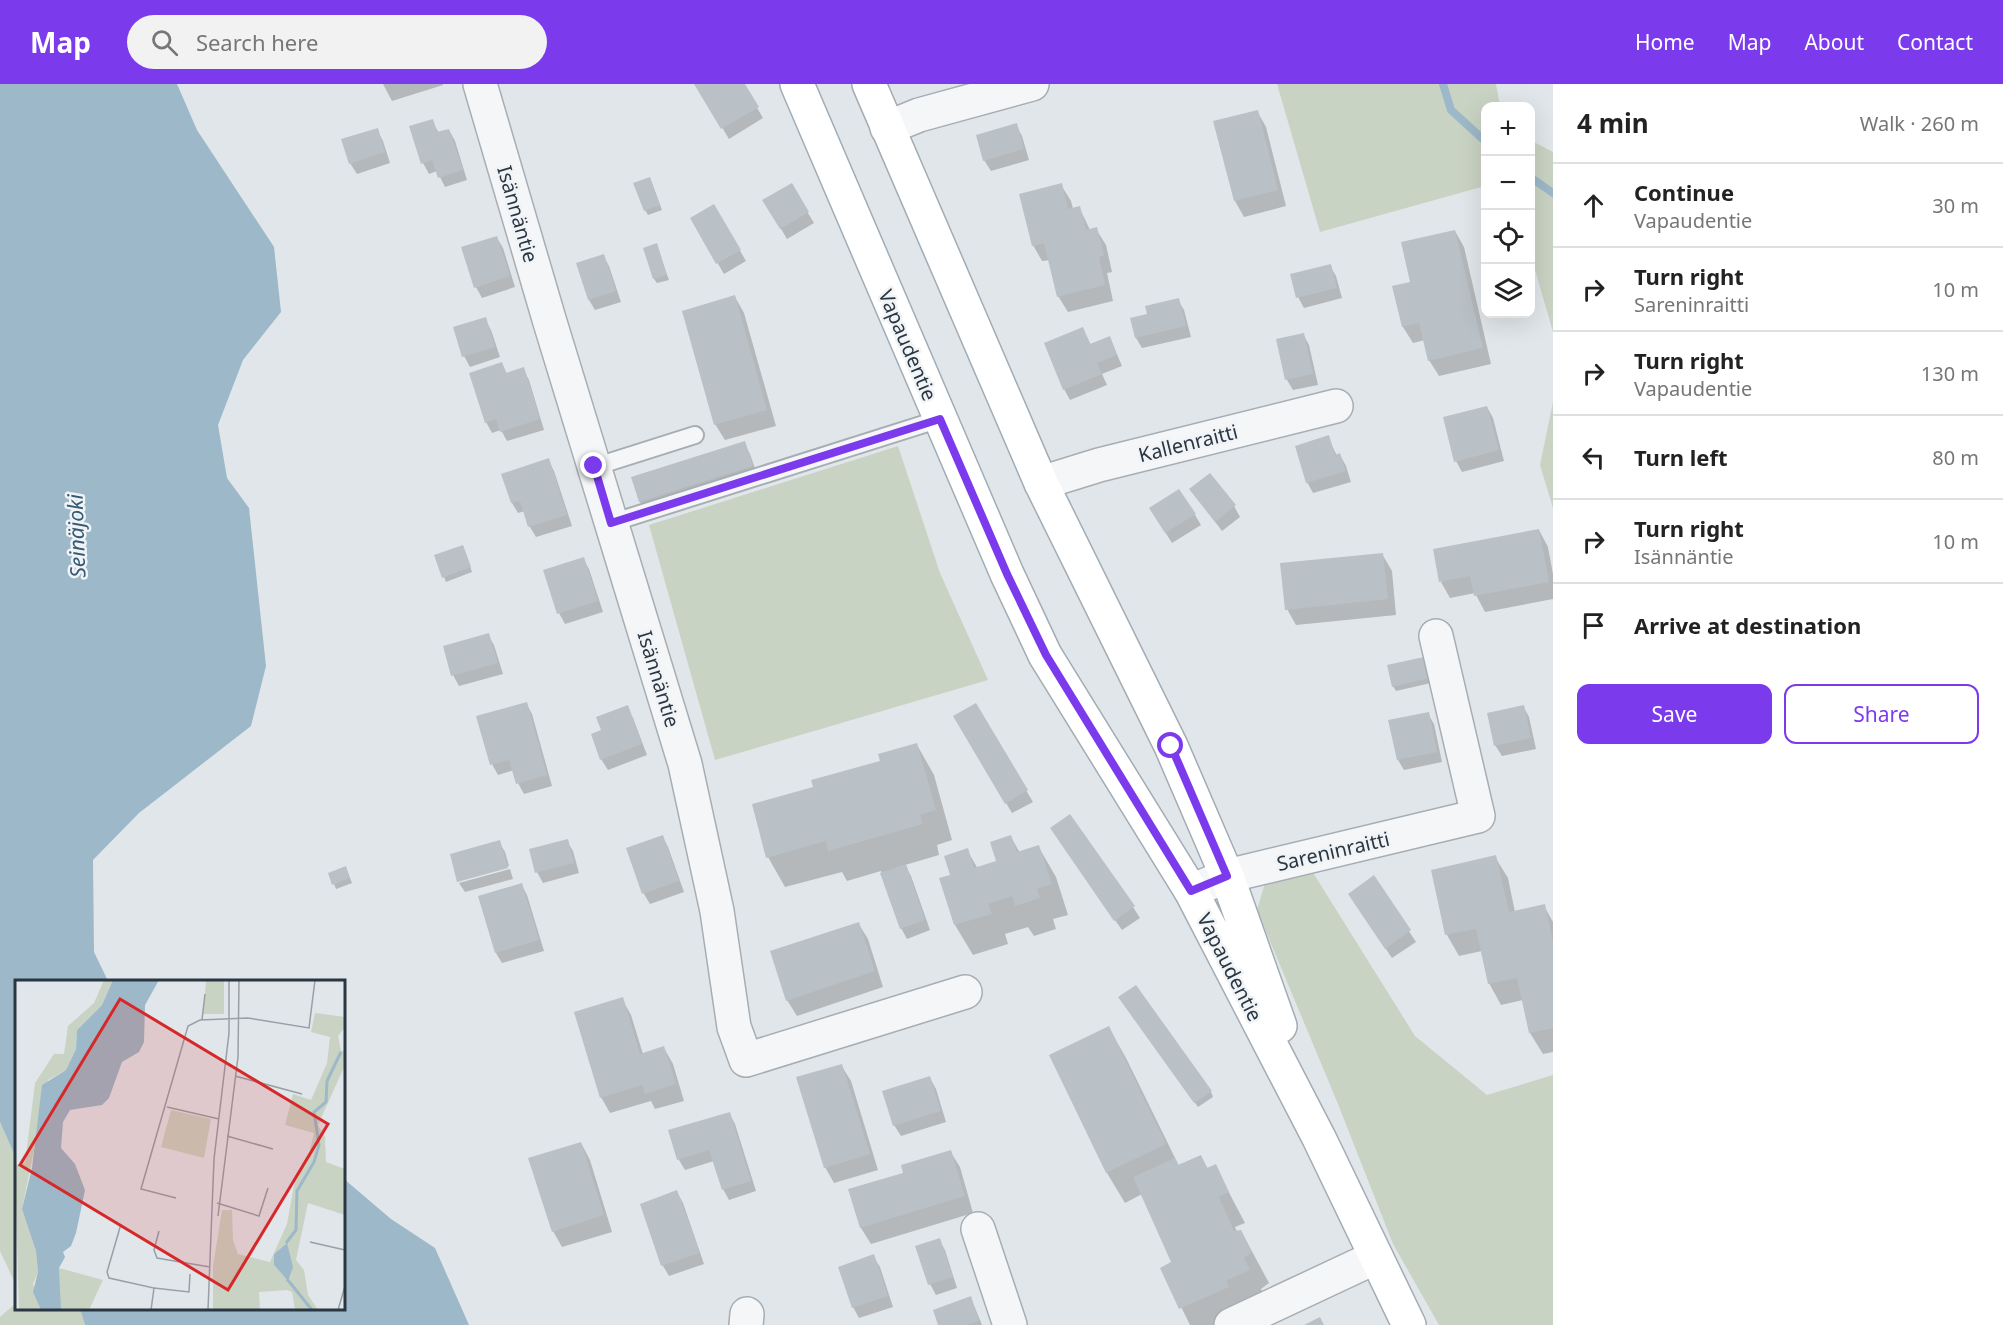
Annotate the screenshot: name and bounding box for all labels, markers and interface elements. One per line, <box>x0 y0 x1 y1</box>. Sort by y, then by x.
search box <box>127 15 547 69</box>
text: Map <box>30 23 91 61</box>
icon: search <box>148 26 181 59</box>
text: Search here <box>196 27 318 57</box>
text: Home <box>1635 28 1695 56</box>
text: Map <box>1728 28 1771 56</box>
text: About <box>1804 28 1864 56</box>
text: Contact <box>1897 28 1973 56</box>
map controls <box>1481 102 1535 318</box>
button: + <box>1481 102 1535 156</box>
text: 4 min <box>1577 105 1649 141</box>
text: Walk · 260 m <box>1860 110 1979 137</box>
button: − <box>1481 156 1535 210</box>
street label: Isännäntie <box>491 162 545 266</box>
text: Continue <box>1634 177 1734 207</box>
icon: ahead <box>1577 189 1610 222</box>
text: 30 m <box>1932 192 1979 219</box>
text: Vapaudentie <box>1634 207 1752 234</box>
button: locate <box>1481 210 1535 264</box>
text: Turn right <box>1634 261 1744 291</box>
button: layers <box>1481 264 1535 318</box>
icon: right <box>1577 273 1610 306</box>
text: 10 m <box>1932 276 1979 303</box>
street label: Vapaudentie <box>872 285 944 405</box>
text: Sareninraitti <box>1634 291 1749 318</box>
text: Turn right <box>1634 345 1744 375</box>
icon: right <box>1577 357 1610 390</box>
text: 130 m <box>1921 360 1979 387</box>
text: Vapaudentie <box>1634 375 1752 402</box>
street label: Kallenraitti <box>1136 418 1240 468</box>
icon: left <box>1577 441 1610 474</box>
text: Turn left <box>1634 442 1728 472</box>
text: 80 m <box>1932 444 1979 471</box>
route end <box>580 452 606 478</box>
water label: Seinäjoki <box>61 493 91 578</box>
text: Turn right <box>1634 513 1744 543</box>
icon: right <box>1577 525 1610 558</box>
text: 10 m <box>1932 528 1979 555</box>
text: Isännäntie <box>1634 543 1734 570</box>
icon: arrive <box>1577 609 1610 642</box>
text: Arrive at destination <box>1634 610 1861 640</box>
street label: Isännäntie <box>632 627 686 731</box>
button: Save <box>1577 684 1772 744</box>
button: Share <box>1784 684 1979 744</box>
route start <box>1157 732 1183 758</box>
street label: Sareninraitti <box>1274 825 1392 877</box>
street label: Vapaudentie <box>1191 908 1269 1026</box>
inset map <box>15 980 345 1310</box>

